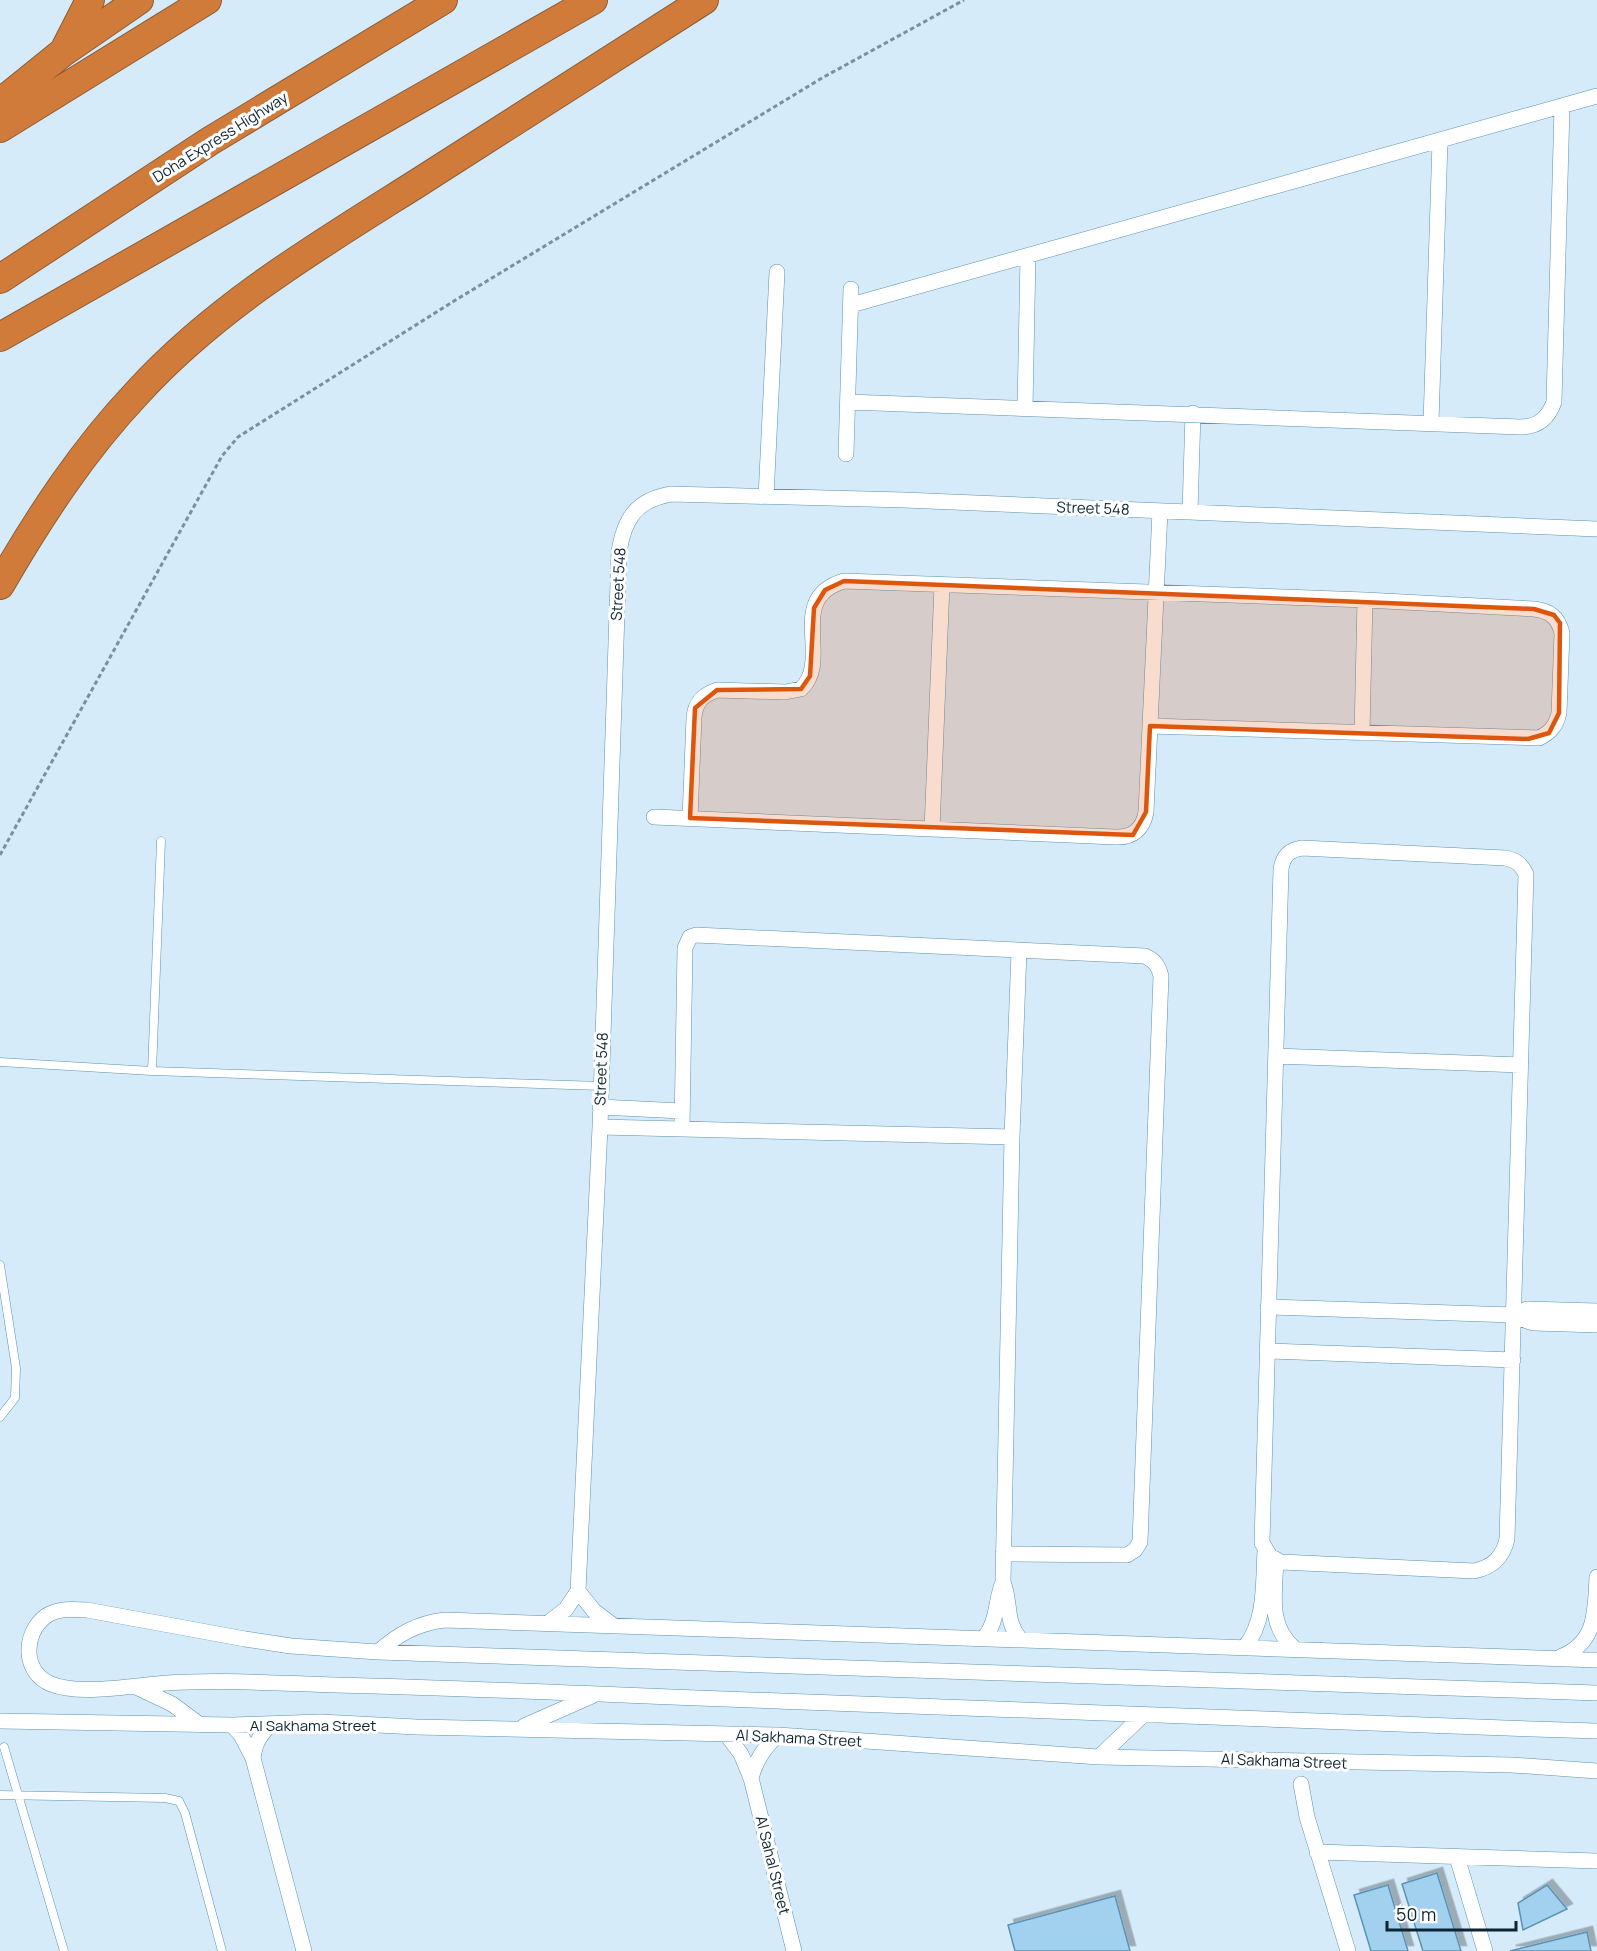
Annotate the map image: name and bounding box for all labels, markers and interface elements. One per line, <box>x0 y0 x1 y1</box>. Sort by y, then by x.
street label: Doha Express Highway <box>148 87 292 187</box>
street label: Street 548 <box>1056 496 1130 520</box>
street label: Street 548 <box>606 547 630 621</box>
street label: Street 548 <box>589 1032 613 1106</box>
street label: Al Sakhama Street <box>250 1715 376 1736</box>
street label: Al Sakhama Street <box>735 1724 863 1752</box>
street label: Al Sakhama Street <box>1220 1748 1348 1774</box>
street label: Al Sahal Street <box>751 1813 795 1917</box>
scale bar <box>1387 1894 1516 1932</box>
text: 50 m <box>1396 1902 1436 1926</box>

